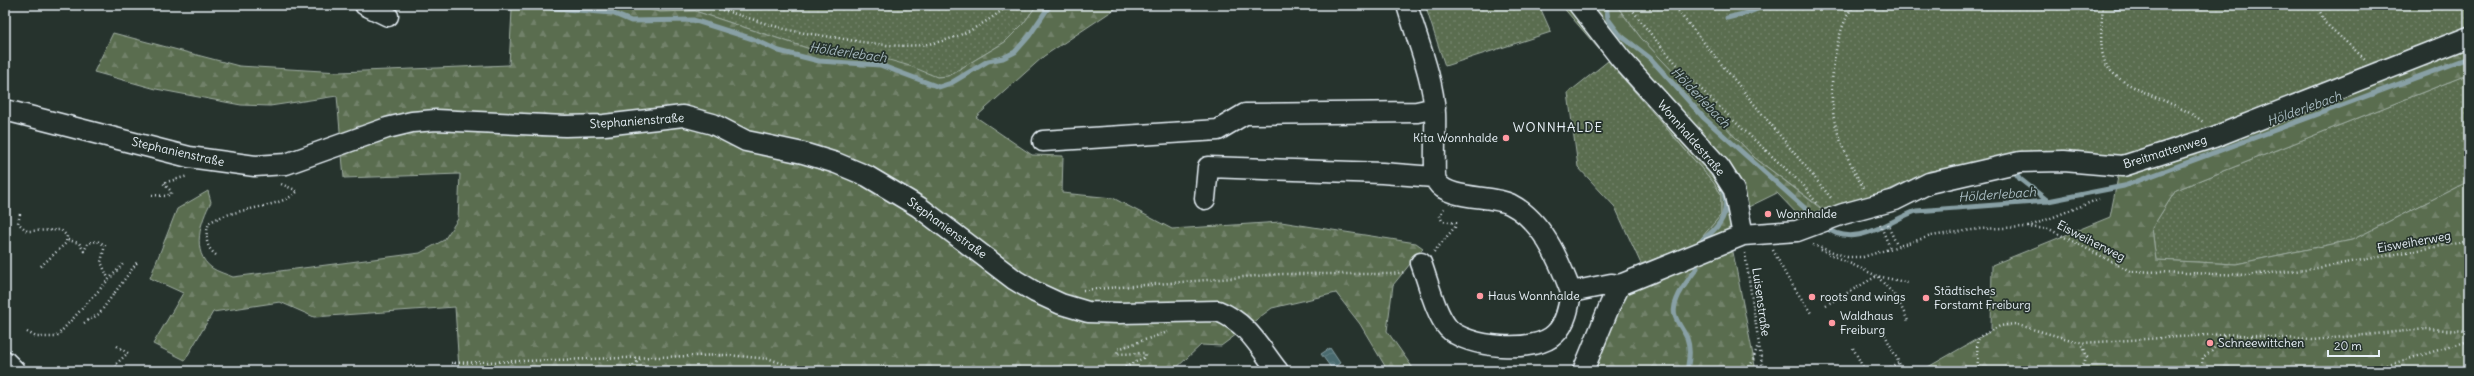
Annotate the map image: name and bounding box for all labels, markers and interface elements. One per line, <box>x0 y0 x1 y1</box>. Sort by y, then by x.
water label: Hölderlebach <box>808 39 888 66</box>
water label: Hölderlebach <box>1667 63 1734 132</box>
water label: Hölderlebach <box>2265 87 2344 130</box>
street label: Wonnhaldestraße <box>1654 97 1728 179</box>
street label: Stephanienstraße <box>589 110 685 131</box>
district label: WONNHALDE <box>1513 119 1603 136</box>
place label: Kita Wonnhalde <box>1413 130 1498 145</box>
street label: Breitmattenweg <box>2121 132 2209 171</box>
marker: Kita Wonnhalde <box>1501 133 1511 143</box>
street label: Stephanienstraße <box>130 134 226 169</box>
water label: Hölderlebach <box>1958 183 2037 206</box>
street label: Stephanienstraße <box>905 194 990 261</box>
place label: Wonnhalde <box>1776 206 1837 221</box>
marker: Wonnhalde <box>1763 209 1773 219</box>
street label: Eisweiherweg <box>2055 217 2128 264</box>
street label: Eisweiherweg <box>2376 228 2452 255</box>
street label: Luisenstraße <box>1749 267 1774 337</box>
place label: Städtisches Forstamt Freiburg <box>1934 283 2031 312</box>
place label: Haus Wonnhalde <box>1488 288 1580 303</box>
place label: roots and wings <box>1820 289 1906 304</box>
marker: Haus Wonnhalde <box>1475 291 1485 301</box>
marker: roots and wings <box>1807 292 1817 302</box>
marker: Städtisches Forstamt Freiburg <box>1921 293 1931 303</box>
place label: Waldhaus Freiburg <box>1840 308 1893 337</box>
marker: Waldhaus Freiburg <box>1827 318 1837 328</box>
scale bar <box>2328 332 2379 358</box>
place label: Schneewittchen <box>2218 335 2304 350</box>
marker: Schneewittchen <box>2205 338 2215 348</box>
text: 20 m <box>2334 338 2362 353</box>

